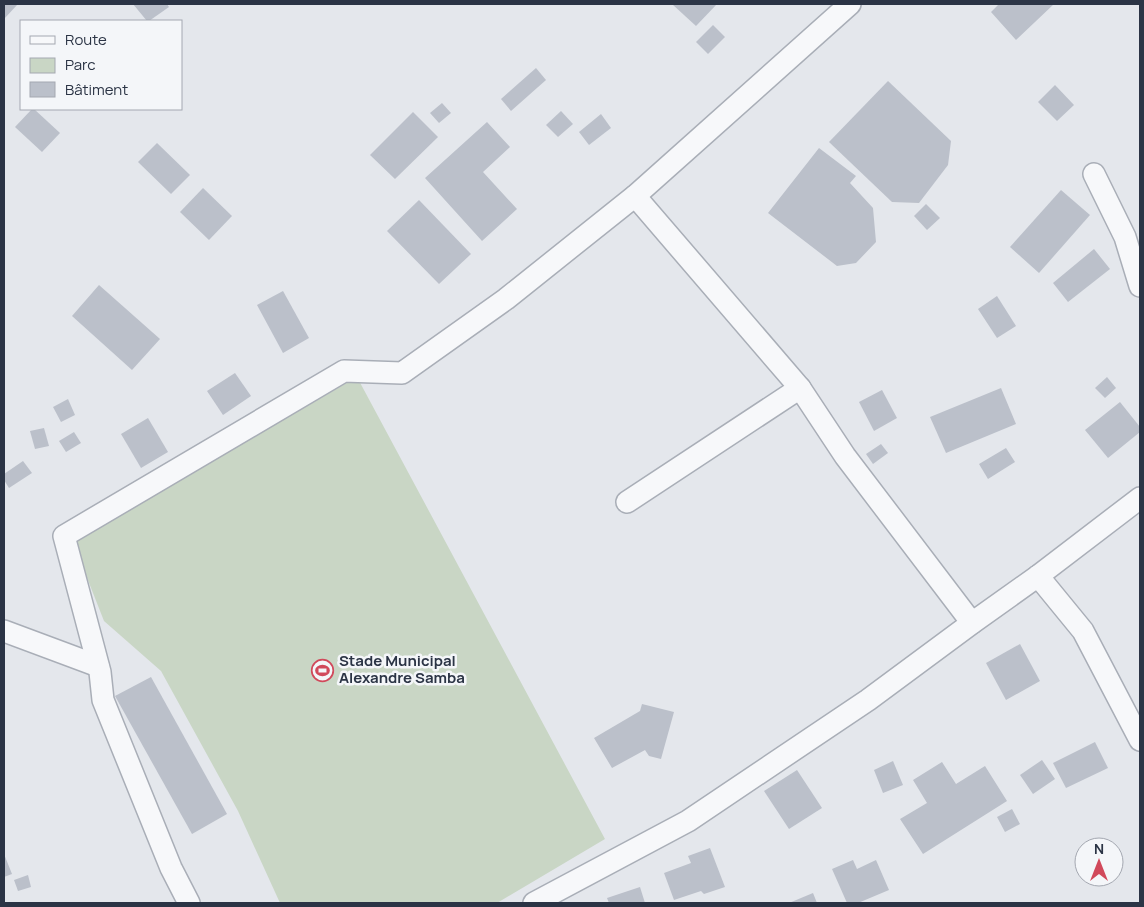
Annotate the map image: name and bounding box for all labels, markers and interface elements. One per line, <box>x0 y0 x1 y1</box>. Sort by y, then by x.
legend <box>20 20 182 110</box>
text: Route <box>65 29 107 50</box>
text: Parc <box>65 54 96 75</box>
text: Bâtiment <box>65 79 128 100</box>
place label: Stade Municipal Alexandre Samba <box>339 650 465 688</box>
sports icon: Stade Municipal Alexandre Samba <box>311 658 335 682</box>
north arrow <box>1074 837 1124 887</box>
text: N <box>1094 839 1104 858</box>

